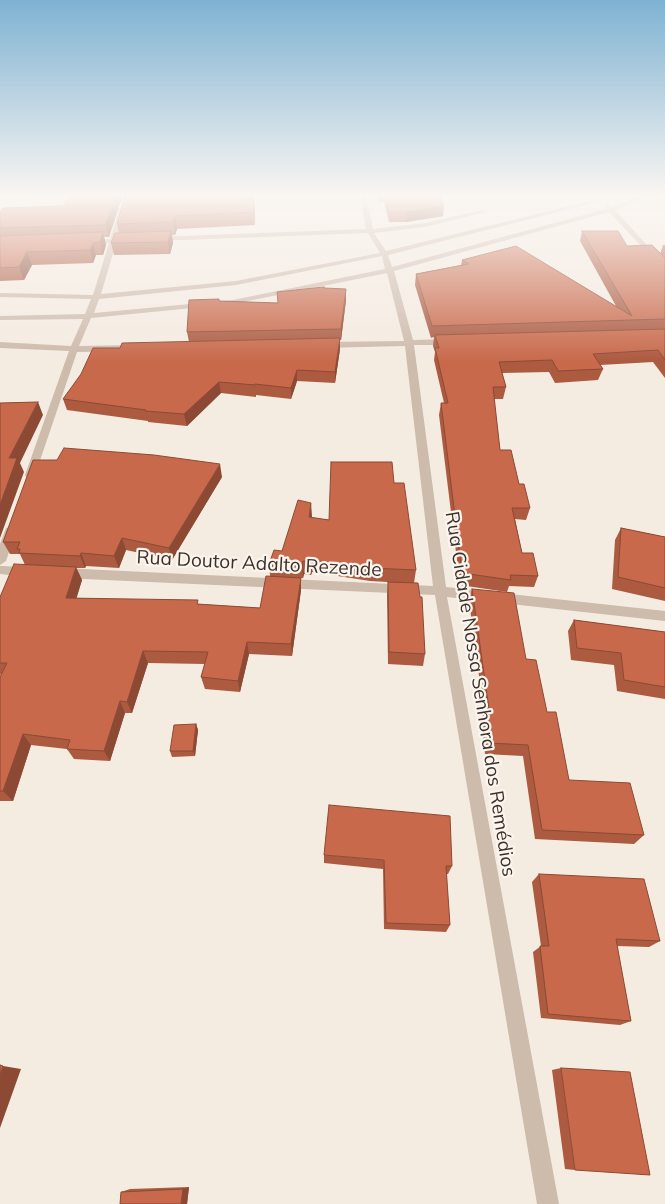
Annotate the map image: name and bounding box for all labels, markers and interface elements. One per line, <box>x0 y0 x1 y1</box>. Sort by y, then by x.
street label: Rua Cidade Nossa Senhora dos Remédios <box>440 510 520 878</box>
street label: Rua Doutor Adalto Rezende <box>136 546 382 582</box>

